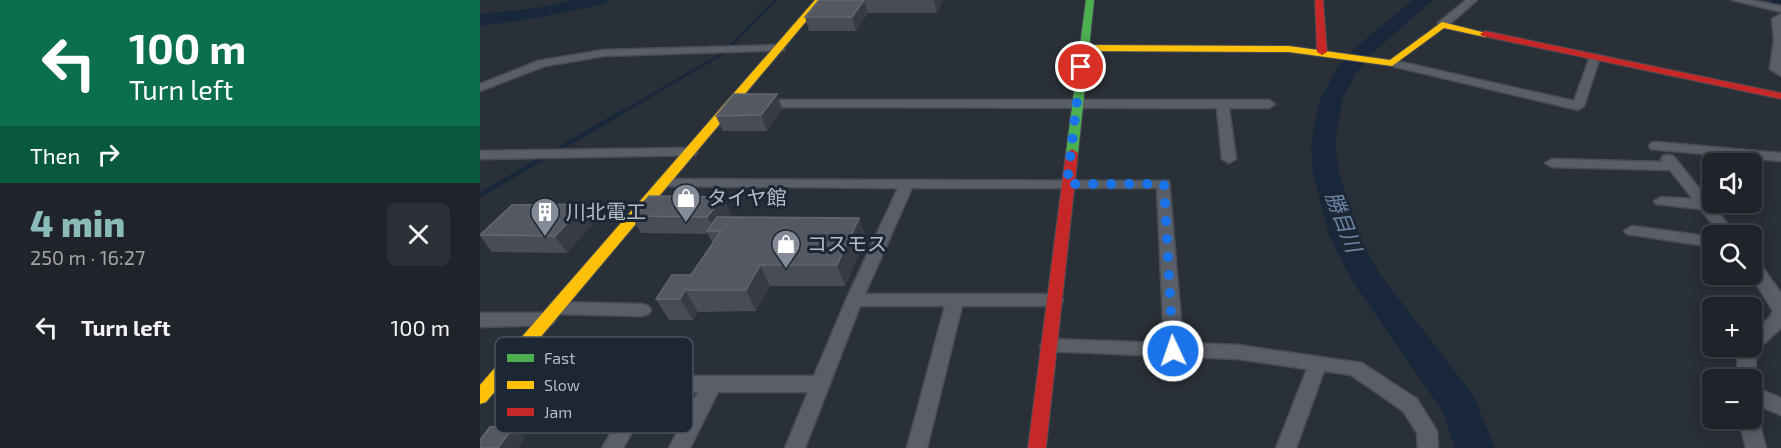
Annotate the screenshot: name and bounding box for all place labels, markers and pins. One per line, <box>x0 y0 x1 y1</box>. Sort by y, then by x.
pin <box>1055 41 1106 92</box>
shop icon: タイヤ館 <box>670 182 702 224</box>
place label: タイヤ館 <box>707 185 786 209</box>
building icon: 川北電工 <box>529 196 561 238</box>
place label: 川北電工 <box>566 199 646 223</box>
shop icon: コスモス <box>770 228 802 270</box>
place label: コスモス <box>807 231 887 255</box>

